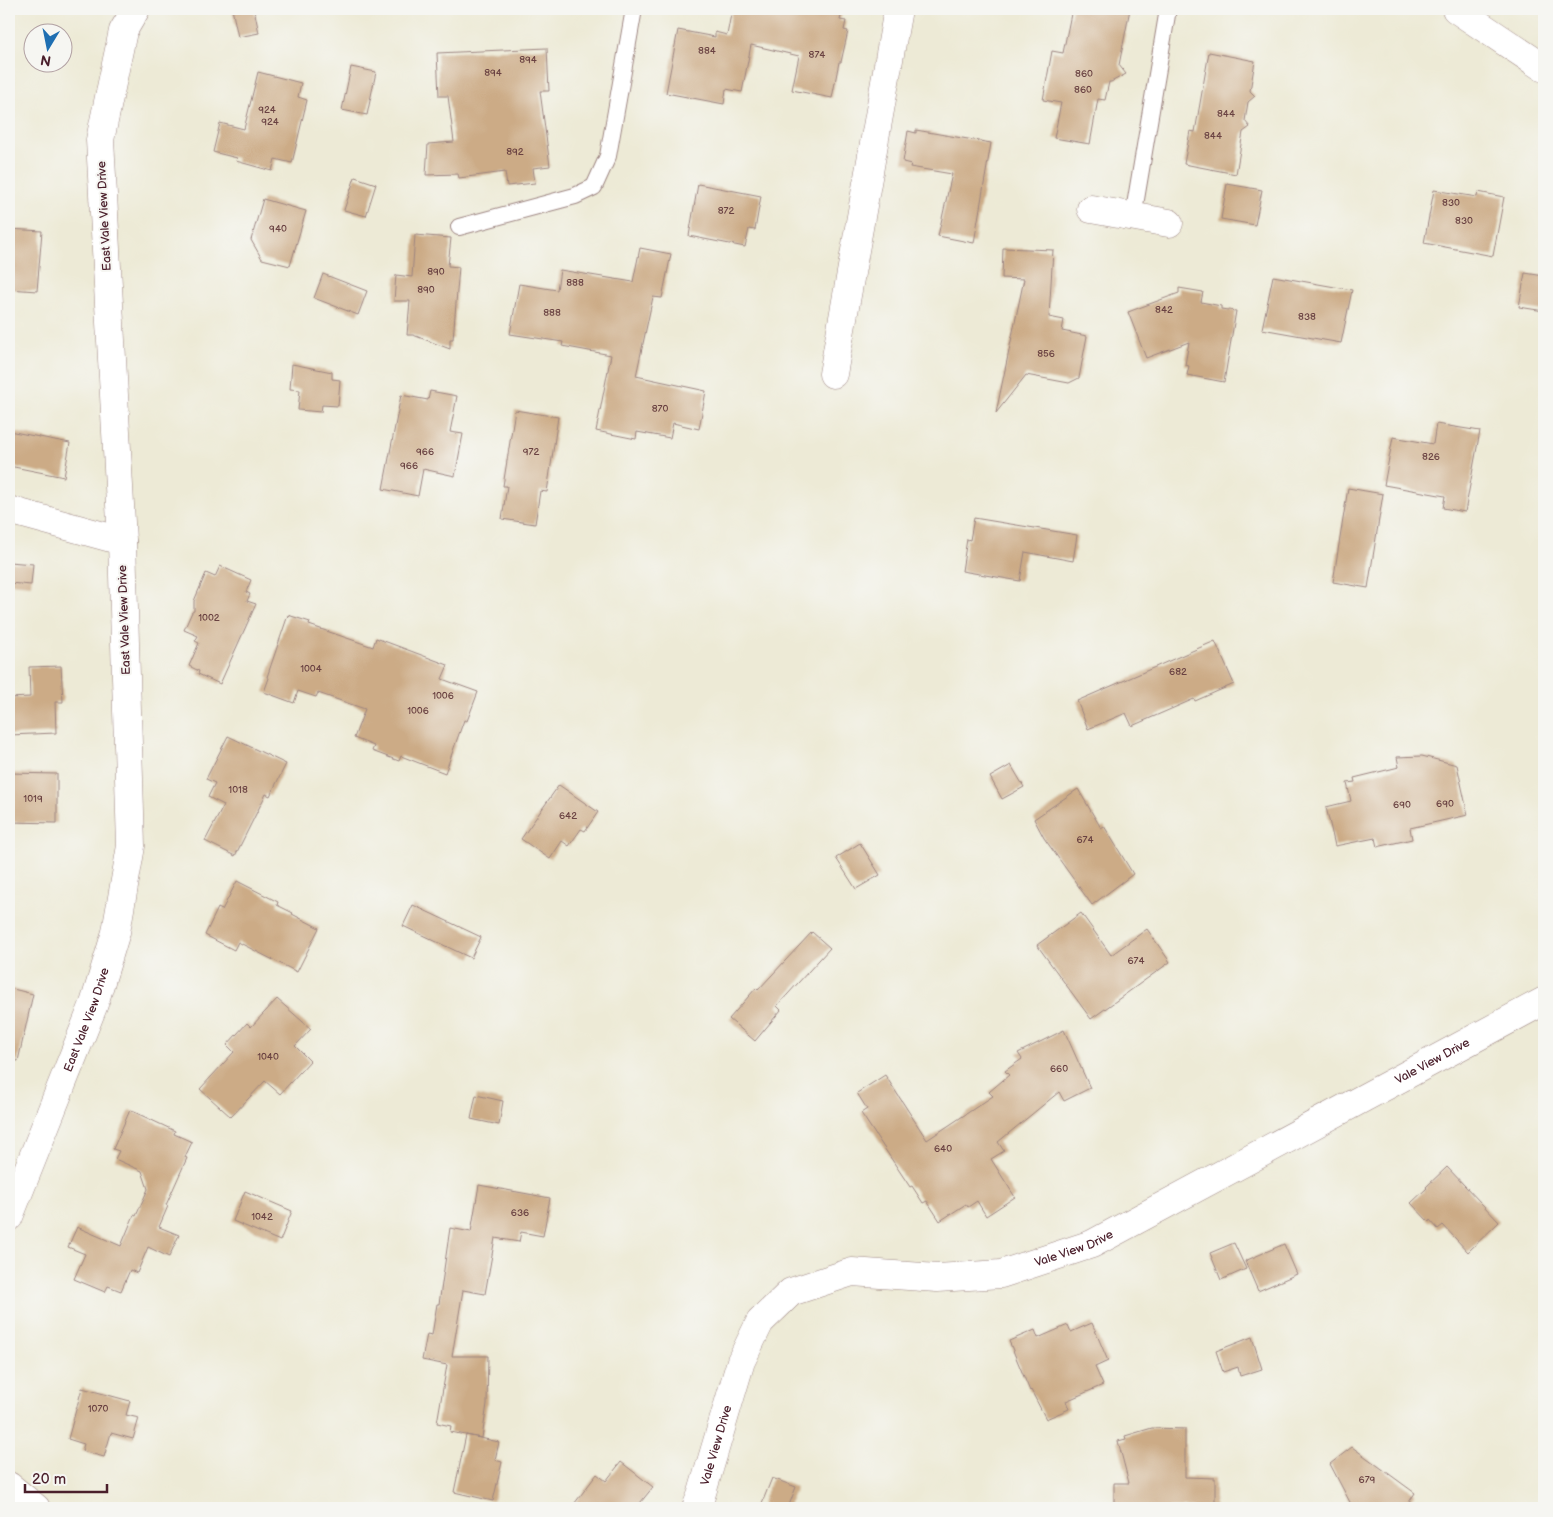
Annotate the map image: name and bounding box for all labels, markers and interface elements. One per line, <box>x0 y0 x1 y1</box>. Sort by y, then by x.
north arrow <box>22 22 72 72</box>
house number: 884 <box>698 45 716 57</box>
house number: 874 <box>809 49 825 61</box>
text: N <box>39 51 52 70</box>
house number: 894 <box>519 54 537 66</box>
house number: 894 <box>484 67 502 79</box>
house number: 860 <box>1075 68 1093 80</box>
house number: 860 <box>1074 84 1092 96</box>
house number: 924 <box>258 104 276 116</box>
house number: 844 <box>1217 108 1235 120</box>
house number: 924 <box>261 116 279 128</box>
house number: 844 <box>1204 130 1222 142</box>
house number: 892 <box>506 146 524 158</box>
street label: East Vale View Drive <box>94 161 115 271</box>
house number: 830 <box>1442 197 1460 209</box>
house number: 872 <box>718 205 734 217</box>
house number: 830 <box>1455 215 1473 227</box>
house number: 940 <box>269 223 287 235</box>
house number: 890 <box>427 266 445 278</box>
house number: 888 <box>566 277 584 289</box>
house number: 890 <box>417 284 435 296</box>
house number: 842 <box>1155 304 1173 316</box>
house number: 888 <box>543 307 561 319</box>
house number: 838 <box>1298 311 1316 323</box>
house number: 856 <box>1037 348 1055 360</box>
house number: 870 <box>652 403 668 415</box>
house number: 966 <box>416 446 434 458</box>
house number: 972 <box>523 446 539 458</box>
house number: 826 <box>1422 451 1440 463</box>
house number: 966 <box>400 460 418 472</box>
street label: East Vale View Drive <box>115 565 134 675</box>
house number: 1002 <box>198 612 220 624</box>
house number: 1004 <box>300 663 322 675</box>
house number: 682 <box>1169 666 1187 678</box>
house number: 1006 <box>432 690 454 702</box>
house number: 1006 <box>407 705 429 717</box>
house number: 1018 <box>228 784 248 796</box>
house number: 1019 <box>23 793 43 805</box>
house number: 690 <box>1436 798 1454 810</box>
house number: 690 <box>1393 799 1411 811</box>
house number: 642 <box>559 810 577 822</box>
house number: 674 <box>1076 834 1094 846</box>
house number: 674 <box>1127 955 1145 967</box>
street label: East Vale View Drive <box>61 966 113 1074</box>
street label: Vale View Drive <box>1392 1035 1473 1088</box>
house number: 1040 <box>257 1051 279 1063</box>
house number: 660 <box>1050 1063 1068 1075</box>
house number: 640 <box>934 1143 952 1155</box>
house number: 636 <box>511 1207 529 1219</box>
house number: 1042 <box>251 1211 273 1223</box>
street label: Vale View Drive <box>1033 1227 1116 1270</box>
house number: 1070 <box>88 1403 108 1415</box>
street label: Vale View Drive <box>698 1403 735 1487</box>
scale bar <box>25 1462 108 1494</box>
text: 20 m <box>32 1470 66 1489</box>
house number: 679 <box>1359 1474 1376 1486</box>

